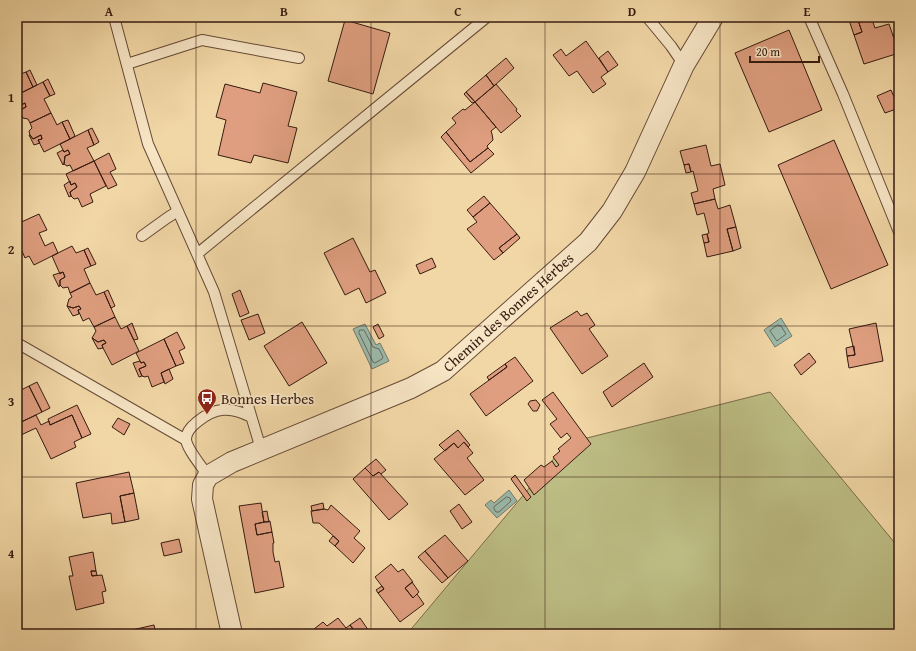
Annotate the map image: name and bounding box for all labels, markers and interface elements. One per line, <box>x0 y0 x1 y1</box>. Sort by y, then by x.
text: A <box>105 2 114 21</box>
text: B <box>280 2 288 21</box>
text: C <box>454 2 462 21</box>
text: D <box>628 2 636 21</box>
text: E <box>804 2 811 21</box>
scale bar <box>750 38 819 64</box>
text: 20 m <box>756 43 780 60</box>
text: 1 <box>8 88 14 107</box>
text: 2 <box>8 240 15 259</box>
street label: Chemin des Bonnes Herbes <box>438 248 578 376</box>
bus stop icon: Bonnes Herbes <box>196 387 218 415</box>
place label: Bonnes Herbes <box>221 388 314 409</box>
text: 3 <box>8 392 14 411</box>
text: 4 <box>8 544 15 563</box>

